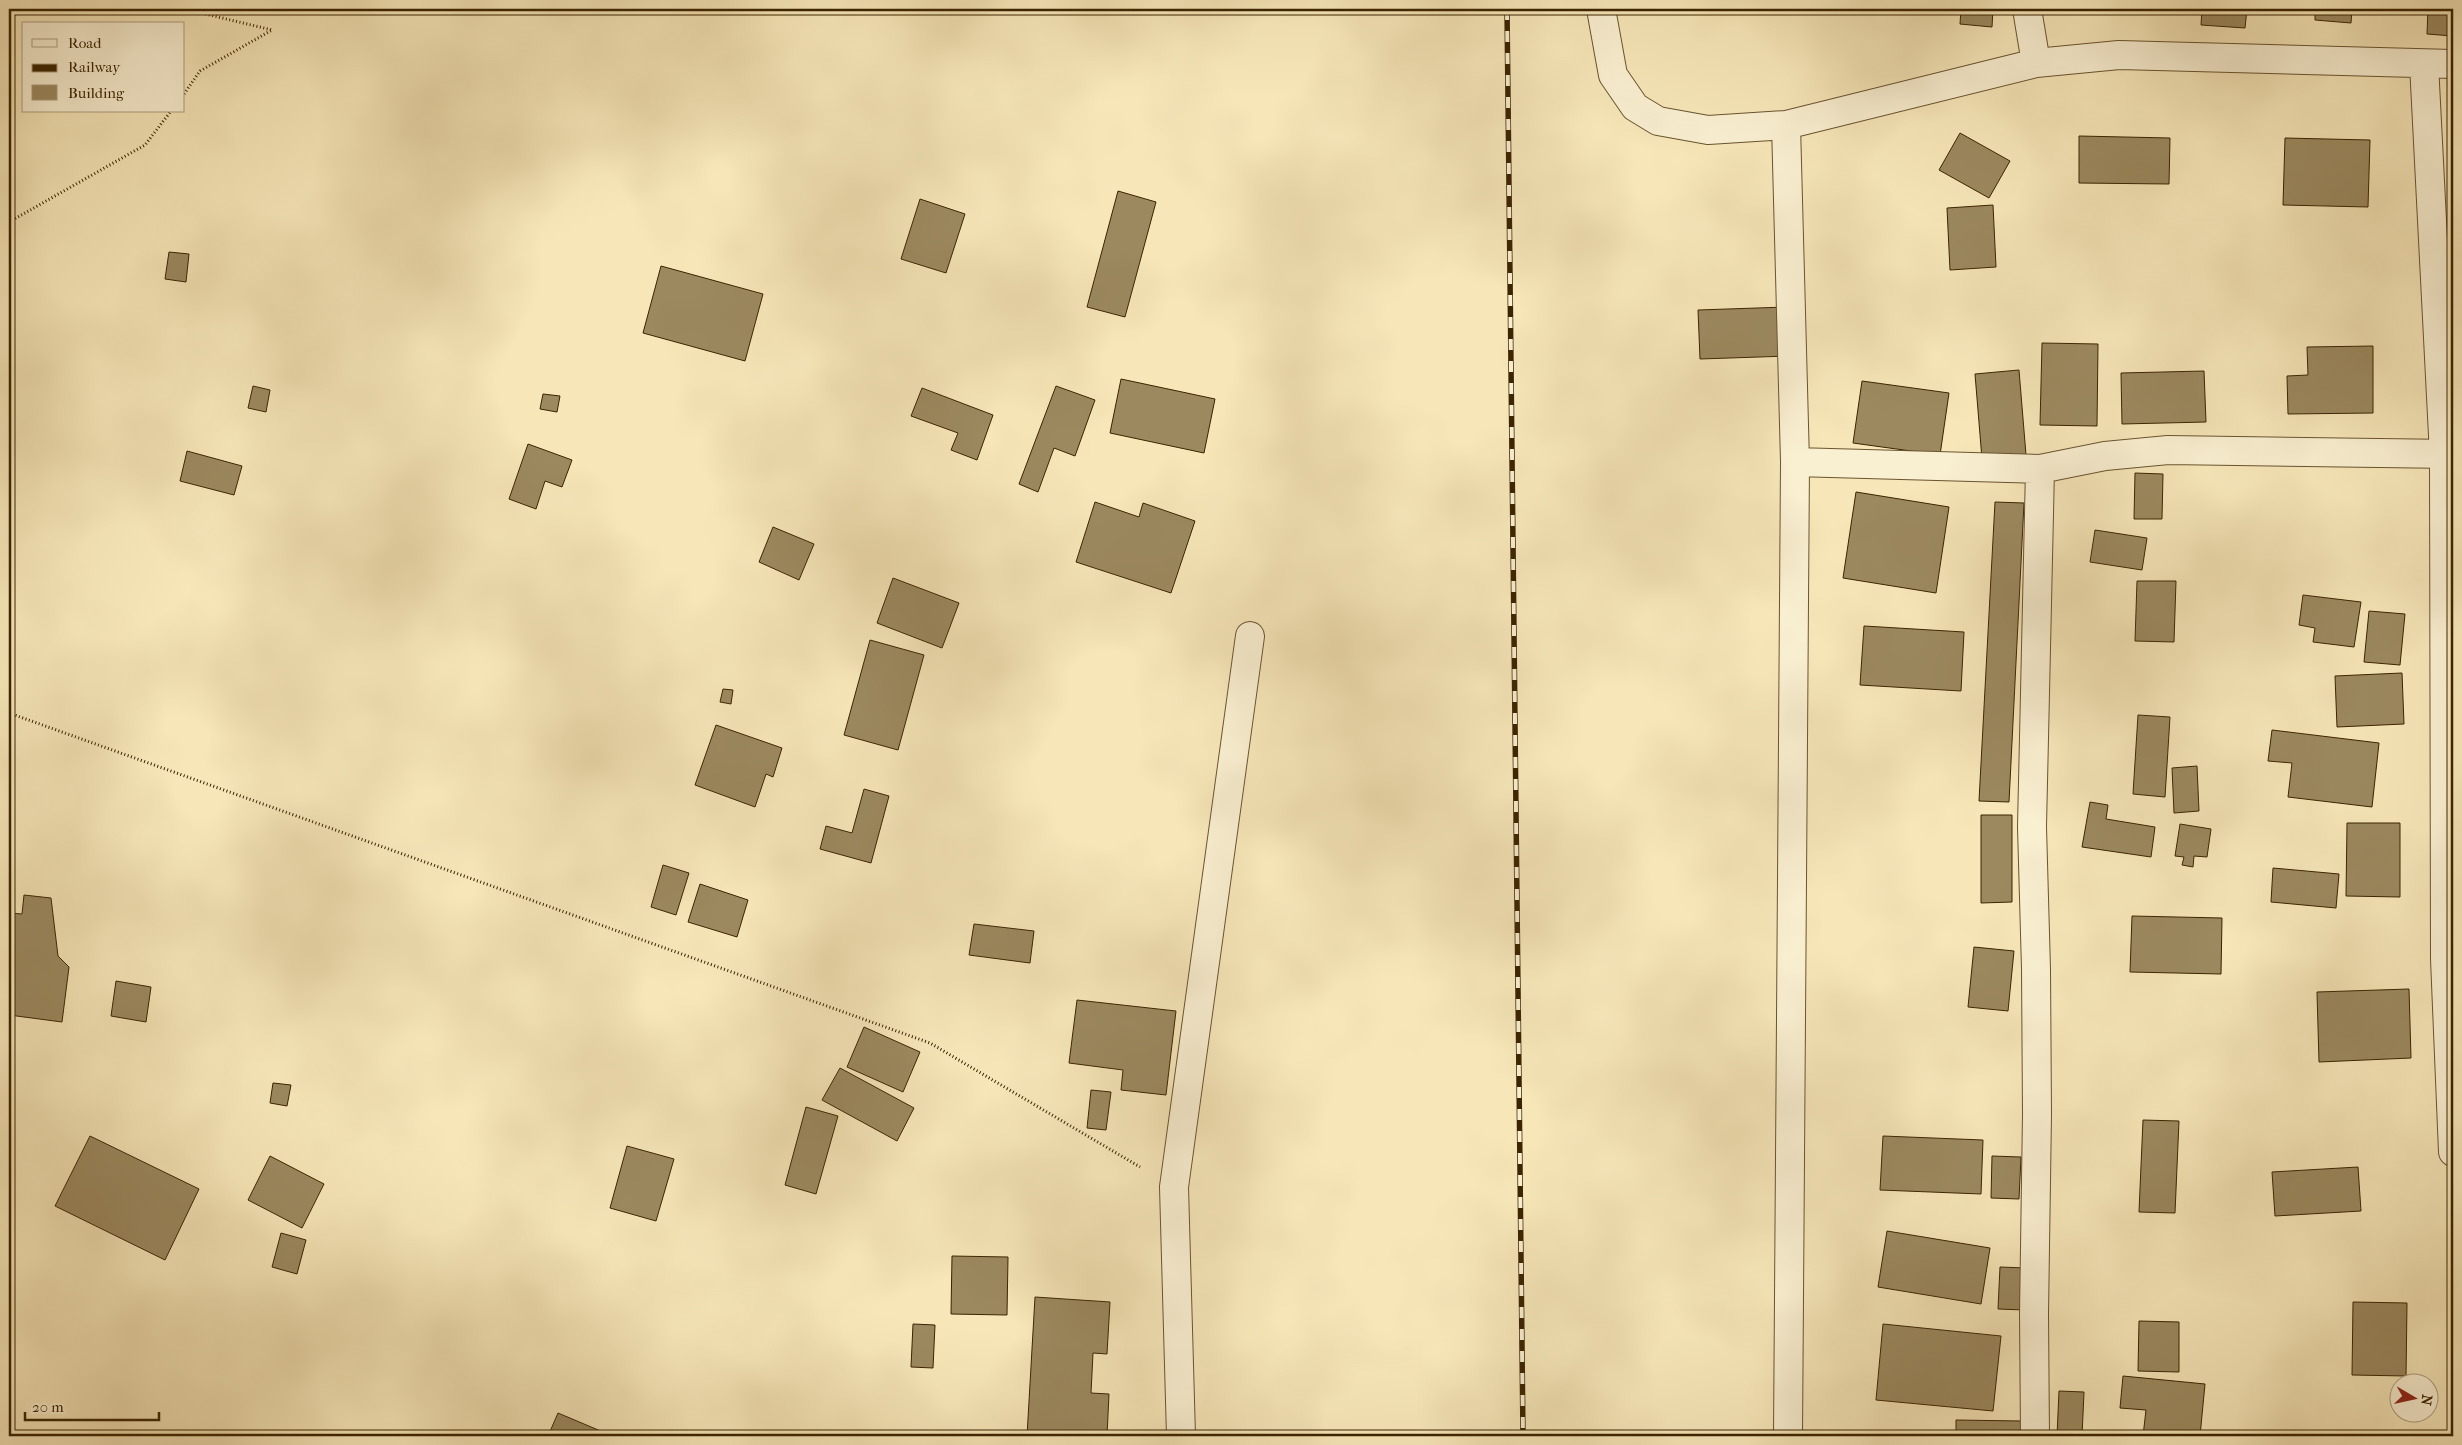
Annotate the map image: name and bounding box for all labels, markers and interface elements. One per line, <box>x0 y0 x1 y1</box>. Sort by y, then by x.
legend <box>22 22 185 112</box>
text: Road <box>68 34 102 52</box>
text: Railway <box>68 58 121 76</box>
text: Building <box>68 84 125 102</box>
north arrow <box>2390 1372 2440 1422</box>
scale bar <box>25 1390 159 1422</box>
text: N <box>2417 1393 2436 1407</box>
text: 20 m <box>32 1398 64 1416</box>

